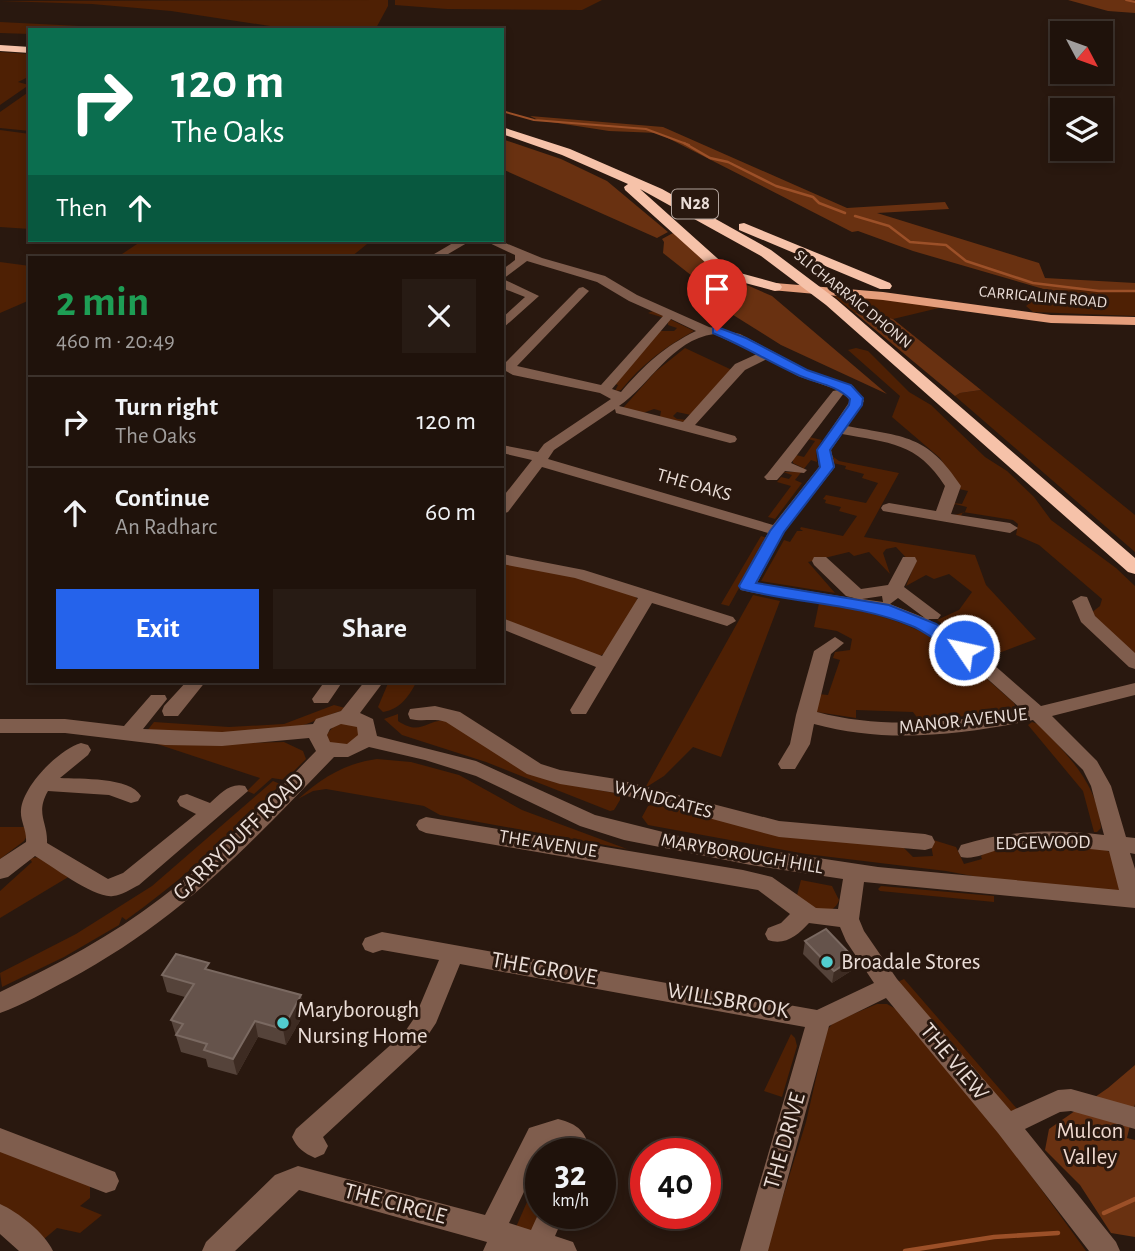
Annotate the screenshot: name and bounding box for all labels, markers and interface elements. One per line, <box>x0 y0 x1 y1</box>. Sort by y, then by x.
north arrow <box>1050 21 1113 84</box>
map controls <box>1050 21 1113 161</box>
icon: right <box>56 56 147 147</box>
text: 120 m <box>171 58 284 107</box>
button: layers <box>1050 98 1113 161</box>
text: The Oaks <box>171 116 285 148</box>
icon: ahead <box>121 189 159 227</box>
road number: N28 <box>672 190 718 218</box>
text: Then <box>56 195 107 221</box>
street label: SLI CHARRAIG DHONN <box>791 247 915 351</box>
pin <box>687 259 747 331</box>
icon: arrive <box>698 270 736 308</box>
button: close <box>402 279 476 353</box>
text: 2 min <box>56 281 149 323</box>
street label: CARRIGALINE ROAD <box>978 283 1108 311</box>
text: 460 m · 20:49 <box>56 330 175 353</box>
text: Turn right <box>115 394 218 420</box>
icon: right <box>56 403 94 441</box>
text: 120 m <box>416 408 476 434</box>
text: The Oaks <box>115 425 197 448</box>
street label: THE OAKS <box>654 465 734 505</box>
text: Continue <box>115 485 210 511</box>
icon: ahead <box>56 494 94 532</box>
text: 60 m <box>425 499 476 525</box>
text: An Radharc <box>115 516 217 539</box>
button: Exit <box>56 589 259 669</box>
button: Share <box>273 589 476 669</box>
position arrow <box>927 613 1001 687</box>
street label: MANOR AVENUE <box>898 705 1028 737</box>
street label: GARRYDUFF ROAD <box>169 769 309 905</box>
street label: WYNDGATES <box>612 778 714 822</box>
street label: THE AVENUE <box>498 827 598 861</box>
street label: MARYBOROUGH HILL <box>660 830 824 878</box>
street label: EDGEWOOD <box>995 833 1091 853</box>
street label: THE GROVE <box>490 948 598 990</box>
place label: Broadale Stores <box>841 951 981 974</box>
marker: Broadale Stores <box>819 954 835 970</box>
street label: WILLSBROOK <box>665 979 791 1023</box>
place label: Maryborough Nursing Home <box>297 999 428 1048</box>
marker: Maryborough Nursing Home <box>275 1015 291 1031</box>
street label: THE VIEW <box>915 1019 993 1105</box>
street label: THE DRIVE <box>760 1090 810 1192</box>
park label: Mulcon Valley <box>1057 1120 1123 1169</box>
speed limit sign: 40 <box>630 1138 721 1229</box>
text: 32 <box>555 1157 586 1192</box>
street label: THE CIRCLE <box>341 1179 449 1229</box>
text: km/h <box>552 1192 589 1210</box>

